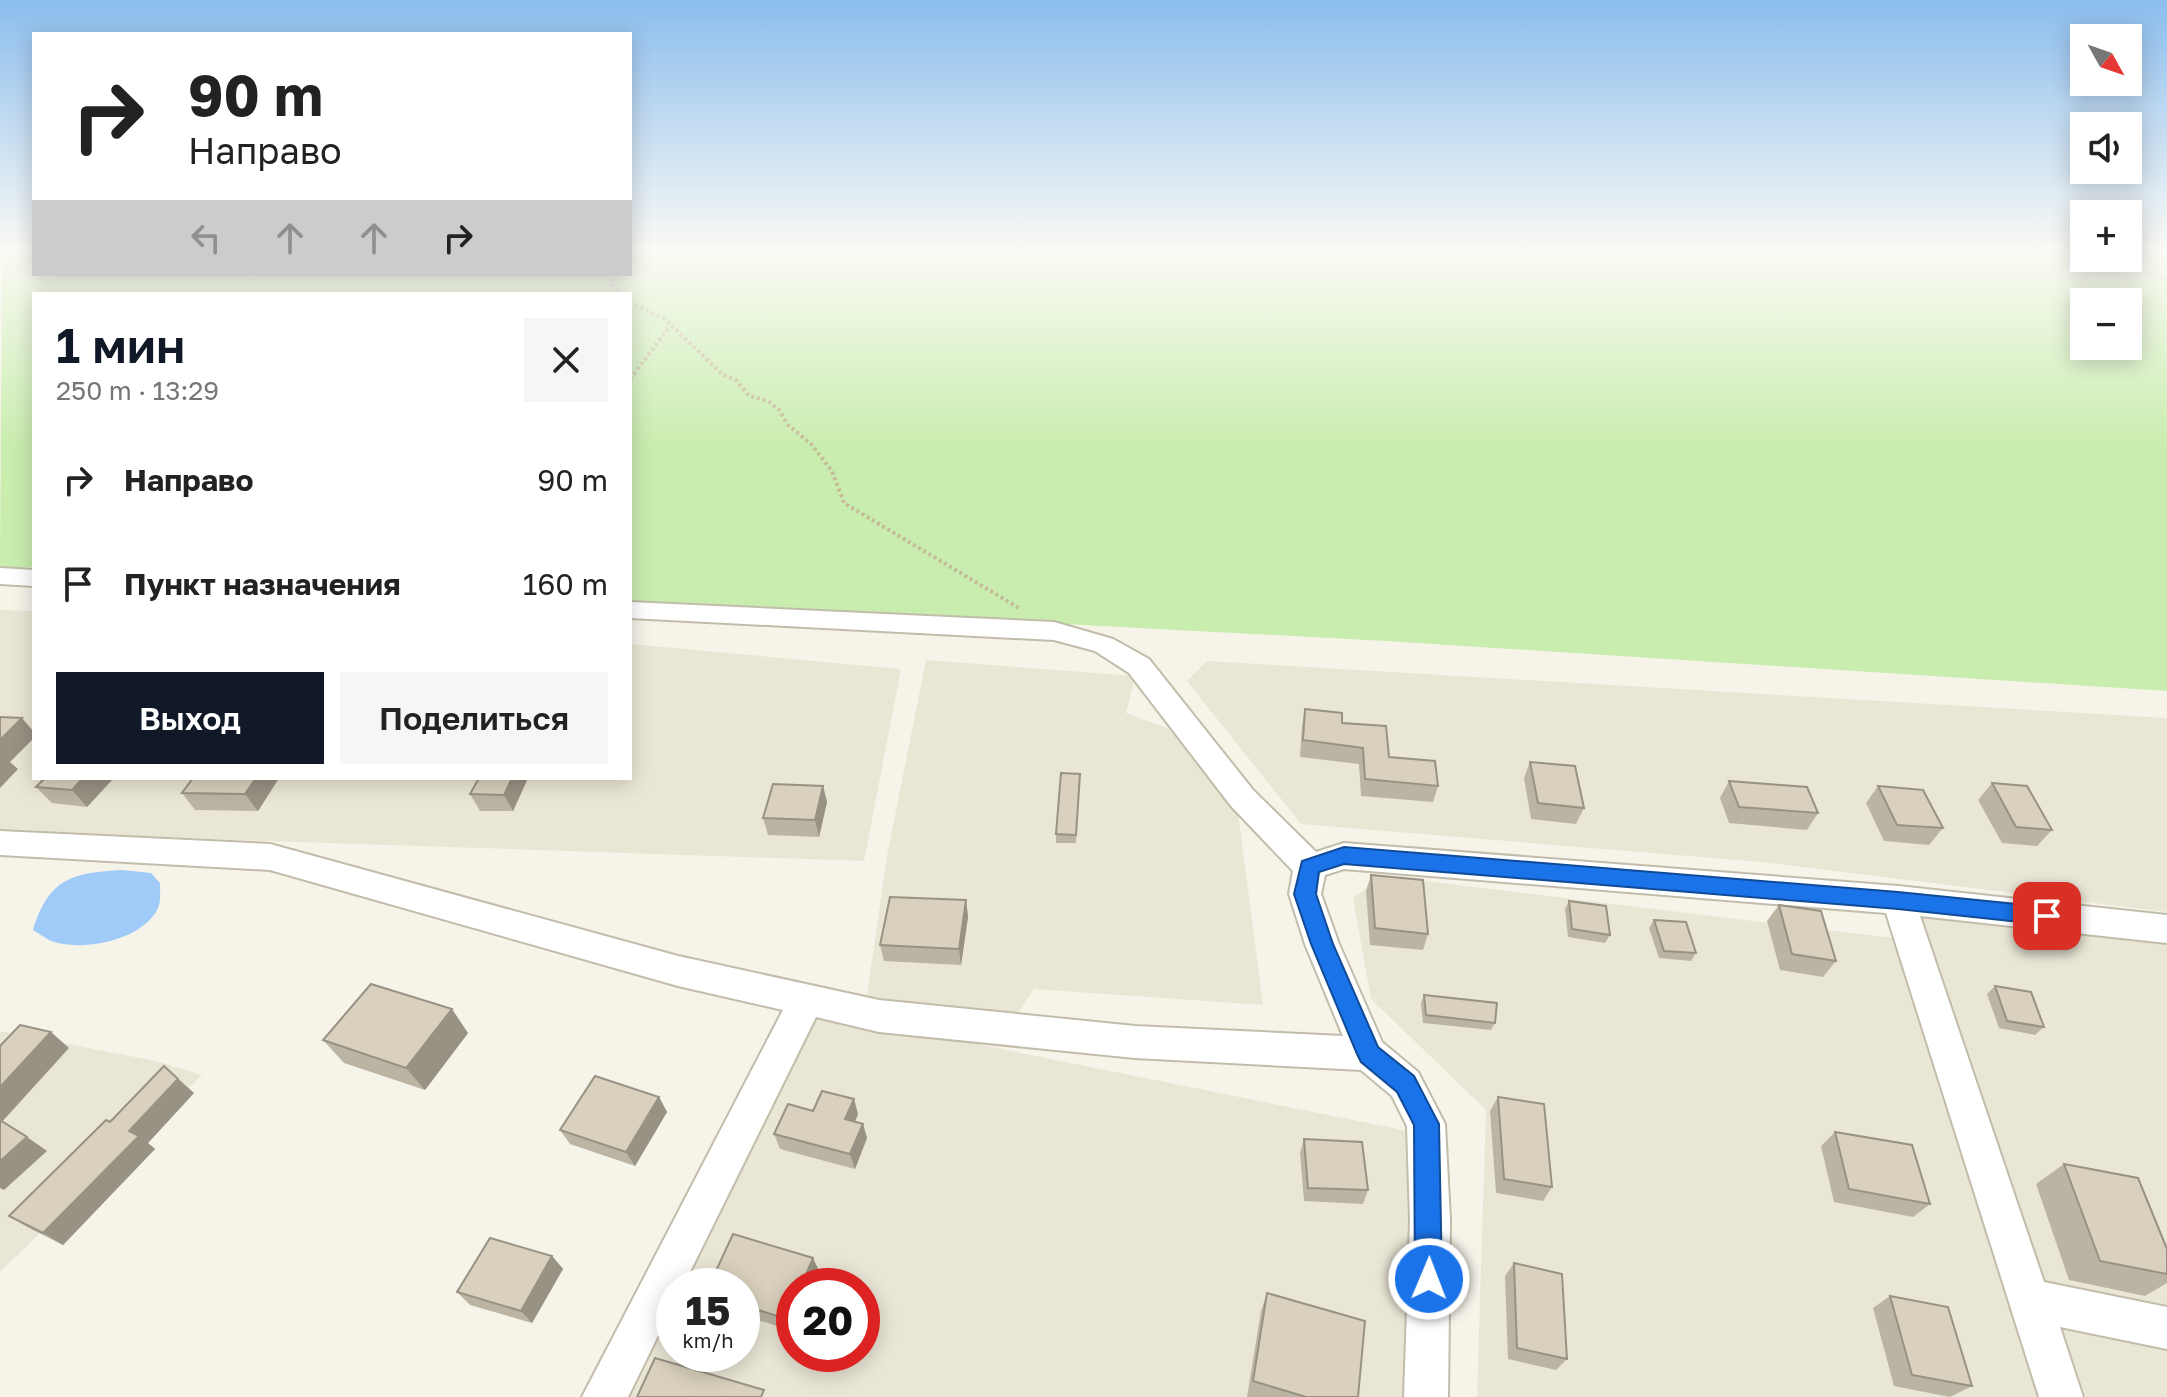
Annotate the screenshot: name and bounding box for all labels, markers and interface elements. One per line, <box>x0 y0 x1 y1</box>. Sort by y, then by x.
north arrow <box>2070 24 2142 96</box>
map controls <box>2070 24 2142 360</box>
text: 90 m <box>188 61 323 128</box>
icon: right <box>56 64 160 168</box>
button: sound <box>2070 112 2142 184</box>
text: Направо <box>188 129 342 172</box>
button: + <box>2070 200 2142 272</box>
icon: left <box>184 216 228 260</box>
icon: ahead <box>268 216 312 260</box>
icon: ahead <box>352 216 396 260</box>
icon: right <box>436 216 480 260</box>
button: − <box>2070 288 2142 360</box>
text: 1 мин <box>56 316 185 374</box>
button: close <box>524 318 608 402</box>
text: 250 m · 13:29 <box>56 375 219 406</box>
icon: right <box>56 458 100 502</box>
text: Направо <box>124 462 253 498</box>
text: 90 m <box>537 462 608 498</box>
icon: arrive <box>56 562 100 606</box>
text: Пункт назначения <box>124 566 401 602</box>
text: 160 m <box>523 566 608 602</box>
button: Выход <box>56 672 324 764</box>
button: Поделиться <box>340 672 608 764</box>
pin <box>2013 882 2081 950</box>
icon: arrive <box>2025 894 2069 938</box>
position arrow <box>1387 1237 1471 1321</box>
speed limit sign: 20 <box>776 1268 880 1372</box>
text: 15 <box>686 1286 731 1334</box>
text: km/h <box>683 1328 733 1352</box>

